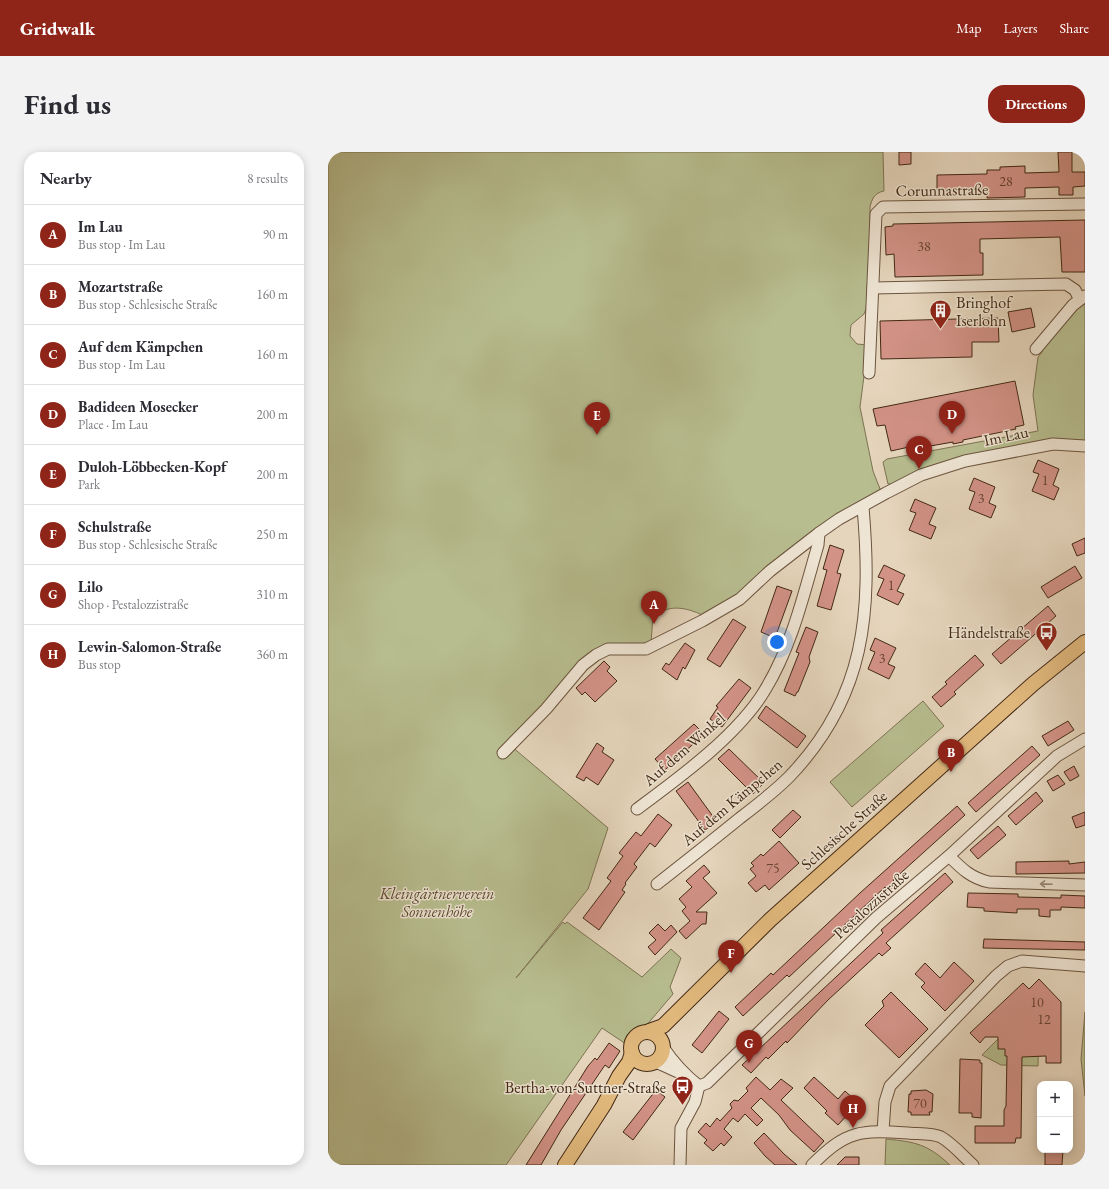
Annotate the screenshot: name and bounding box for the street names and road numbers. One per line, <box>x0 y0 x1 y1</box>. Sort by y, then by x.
street label: Corunnastraße <box>896 179 988 201</box>
street label: Im Lau <box>982 421 1031 451</box>
street label: Auf dem Winkel <box>638 707 730 791</box>
street label: Auf dem Kämpchen <box>677 753 787 851</box>
street label: Schlesische Straße <box>796 786 892 874</box>
street label: Pestalozzistraße <box>829 865 913 943</box>

